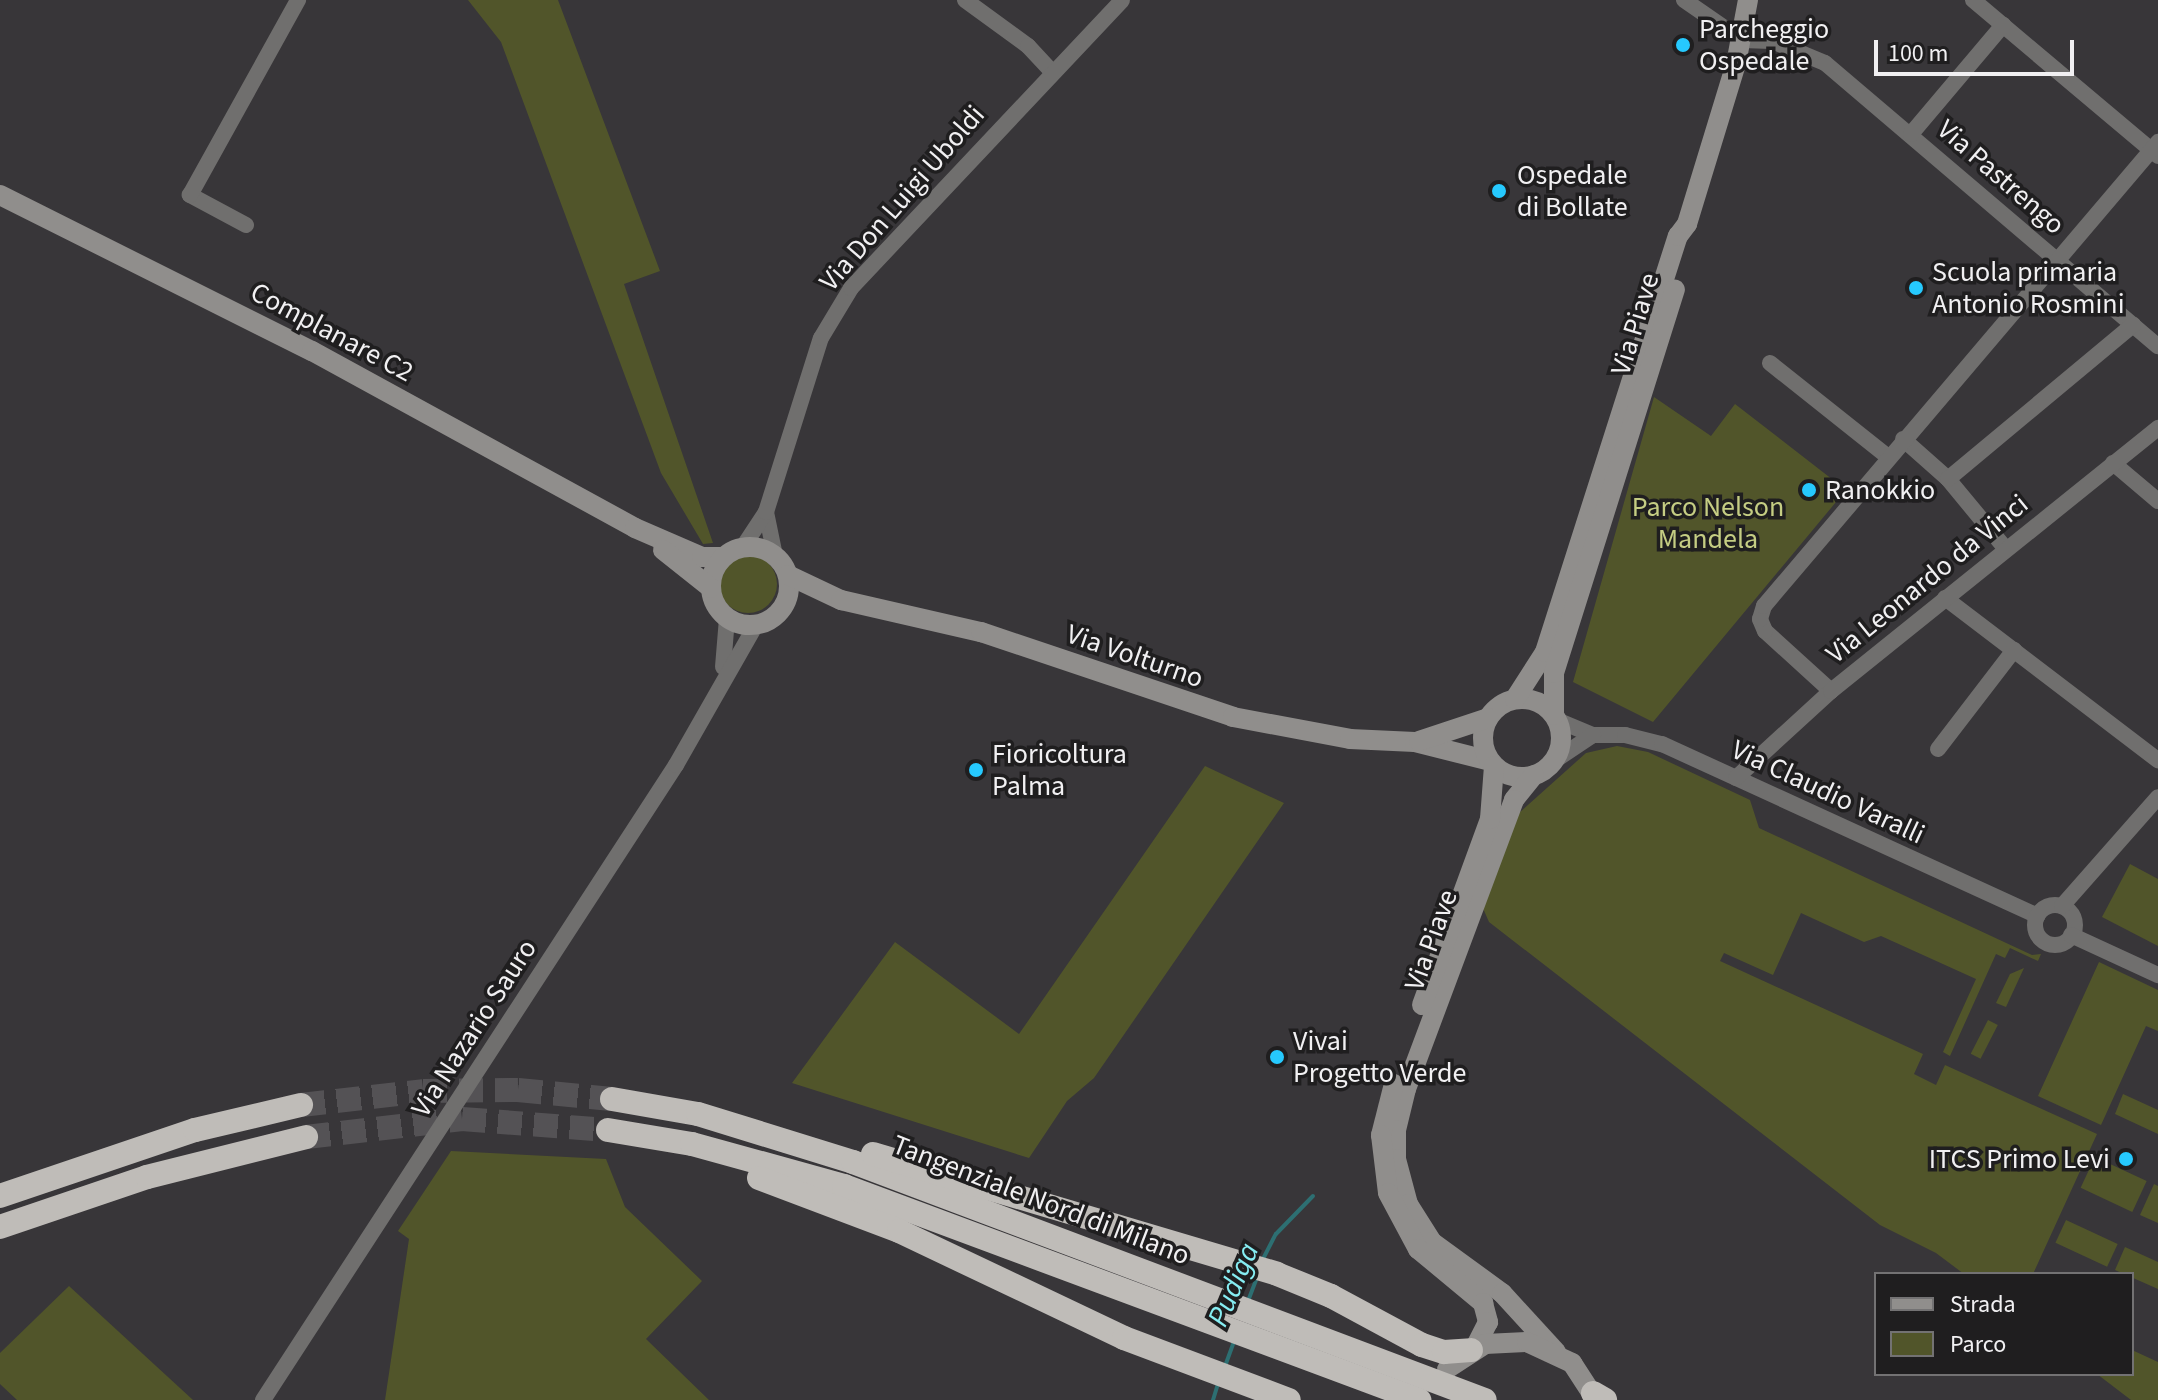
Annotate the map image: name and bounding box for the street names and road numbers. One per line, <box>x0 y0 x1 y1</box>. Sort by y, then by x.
street label: Via Don Luigi Uboldi <box>812 98 992 298</box>
street label: Via Pastrengo <box>1930 113 2072 241</box>
street label: Via Piave <box>1604 269 1666 379</box>
street label: Complanare C2 <box>245 275 419 389</box>
street label: Via Leonardo da Vinci <box>1819 487 2035 671</box>
street label: Via Volturno <box>1062 617 1208 695</box>
street label: Via Claudio Varalli <box>1726 733 1930 851</box>
street label: Via Piave <box>1397 885 1465 995</box>
street label: Via Nazario Sauro <box>404 933 544 1123</box>
street label: Tangenziale Nord di Milano <box>888 1128 1194 1272</box>

